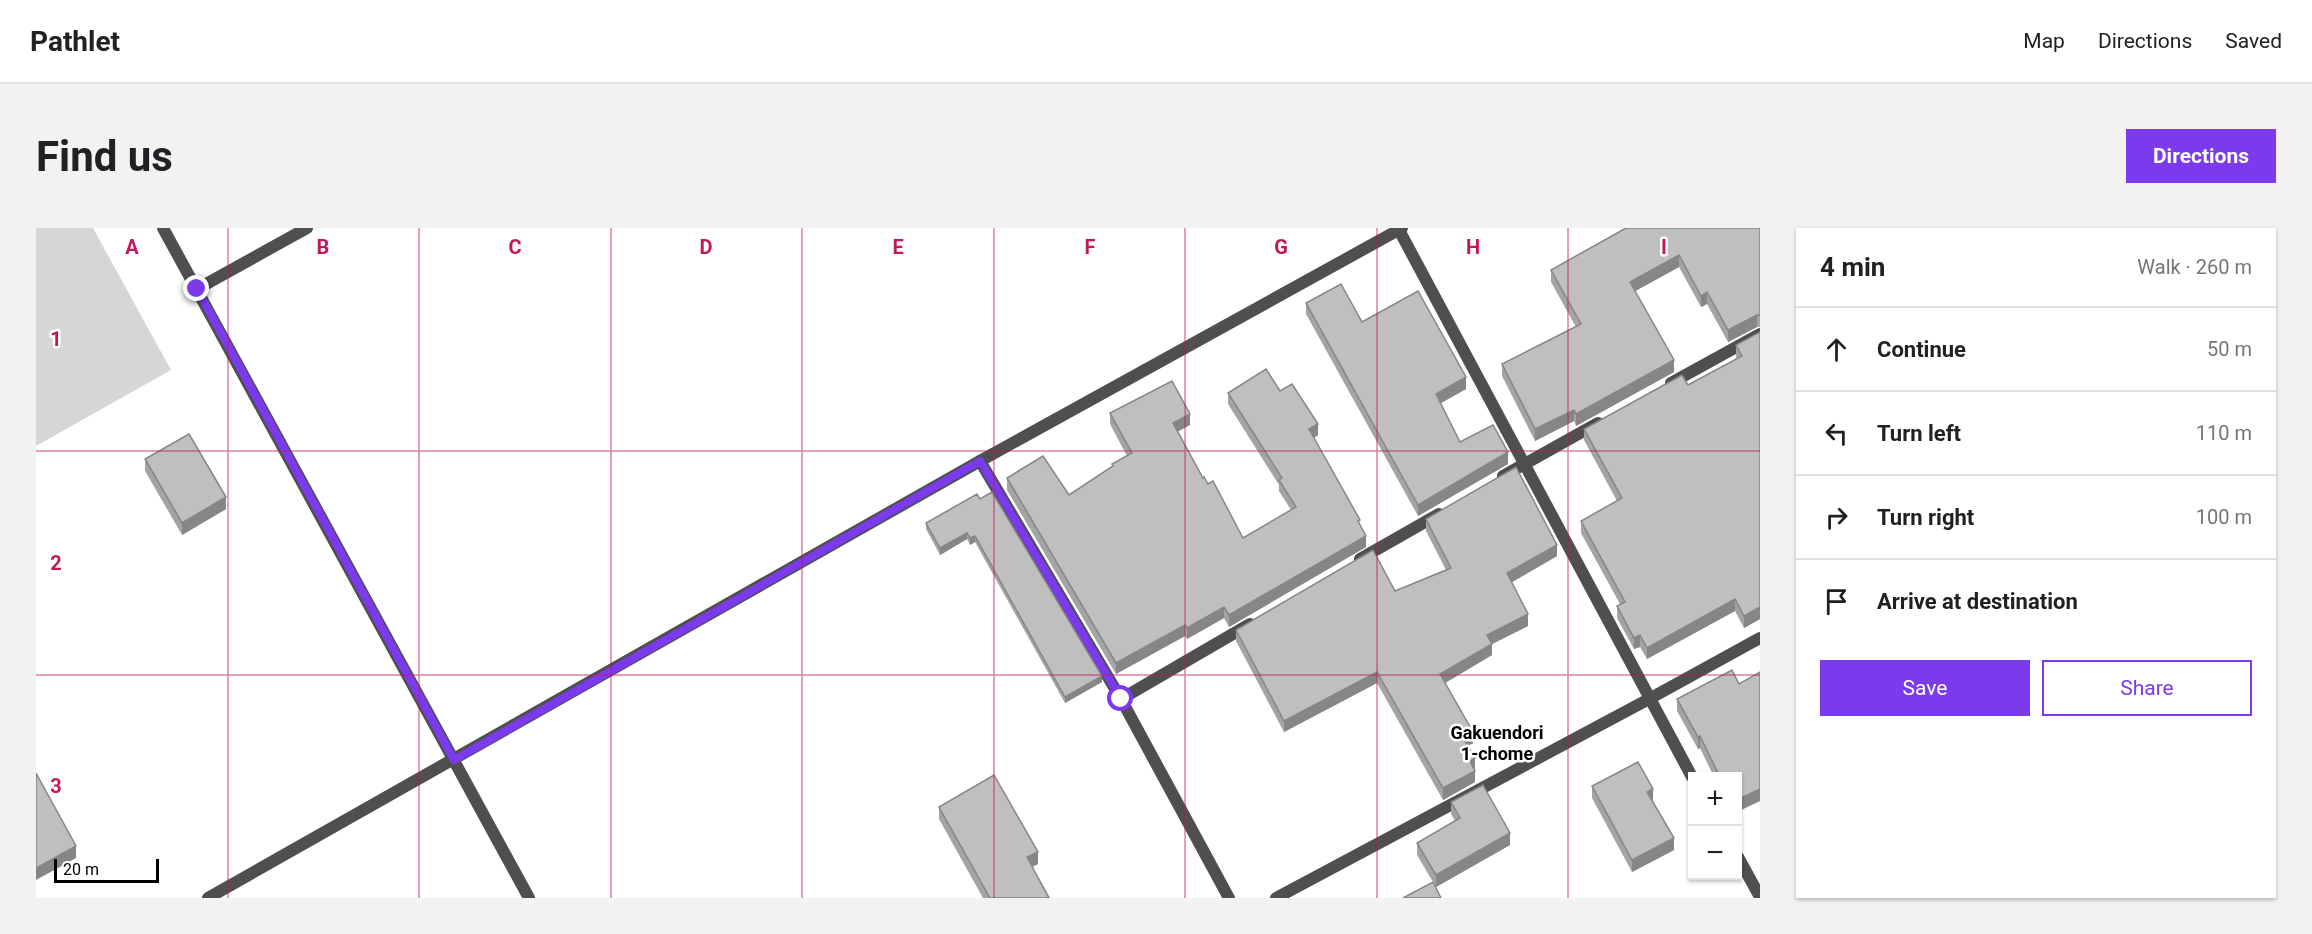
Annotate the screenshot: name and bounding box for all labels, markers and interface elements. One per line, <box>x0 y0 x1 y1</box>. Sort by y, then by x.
text: Pathlet <box>30 25 120 58</box>
text: Map <box>2023 29 2065 53</box>
text: Directions <box>2098 29 2192 53</box>
text: Saved <box>2225 29 2282 53</box>
button: Directions <box>2126 129 2276 183</box>
text: Find us <box>36 132 173 181</box>
text: A <box>125 235 139 259</box>
text: B <box>317 235 329 259</box>
text: C <box>508 235 522 259</box>
text: D <box>700 235 713 259</box>
text: E <box>892 235 904 259</box>
text: F <box>1085 235 1096 259</box>
text: G <box>1274 235 1288 259</box>
text: H <box>1466 235 1480 259</box>
text: I <box>1661 235 1667 259</box>
text: 4 min <box>1820 252 1885 282</box>
text: Walk · 260 m <box>2137 255 2252 279</box>
route end <box>183 275 209 301</box>
text: 1 <box>50 327 62 351</box>
icon: ahead <box>1820 333 1853 366</box>
text: Continue <box>1877 337 1966 362</box>
text: 50 m <box>2207 337 2252 361</box>
icon: left <box>1820 417 1853 450</box>
text: Turn left <box>1877 421 1961 446</box>
text: 110 m <box>2196 421 2252 445</box>
icon: right <box>1820 501 1853 534</box>
text: Turn right <box>1877 505 1974 530</box>
text: 100 m <box>2196 505 2252 529</box>
text: 2 <box>50 551 62 575</box>
icon: arrive <box>1820 585 1853 618</box>
text: Arrive at destination <box>1877 589 2078 614</box>
button: Save <box>1820 660 2030 716</box>
button: Share <box>2042 660 2252 716</box>
route start <box>1107 685 1133 711</box>
district label: Gakuendori 1-chome <box>1450 722 1544 764</box>
map controls <box>1688 772 1742 880</box>
button: + <box>1688 772 1742 826</box>
text: 3 <box>50 774 62 798</box>
button: − <box>1688 826 1742 880</box>
scale bar <box>54 856 159 884</box>
text: 20 m <box>63 860 99 879</box>

